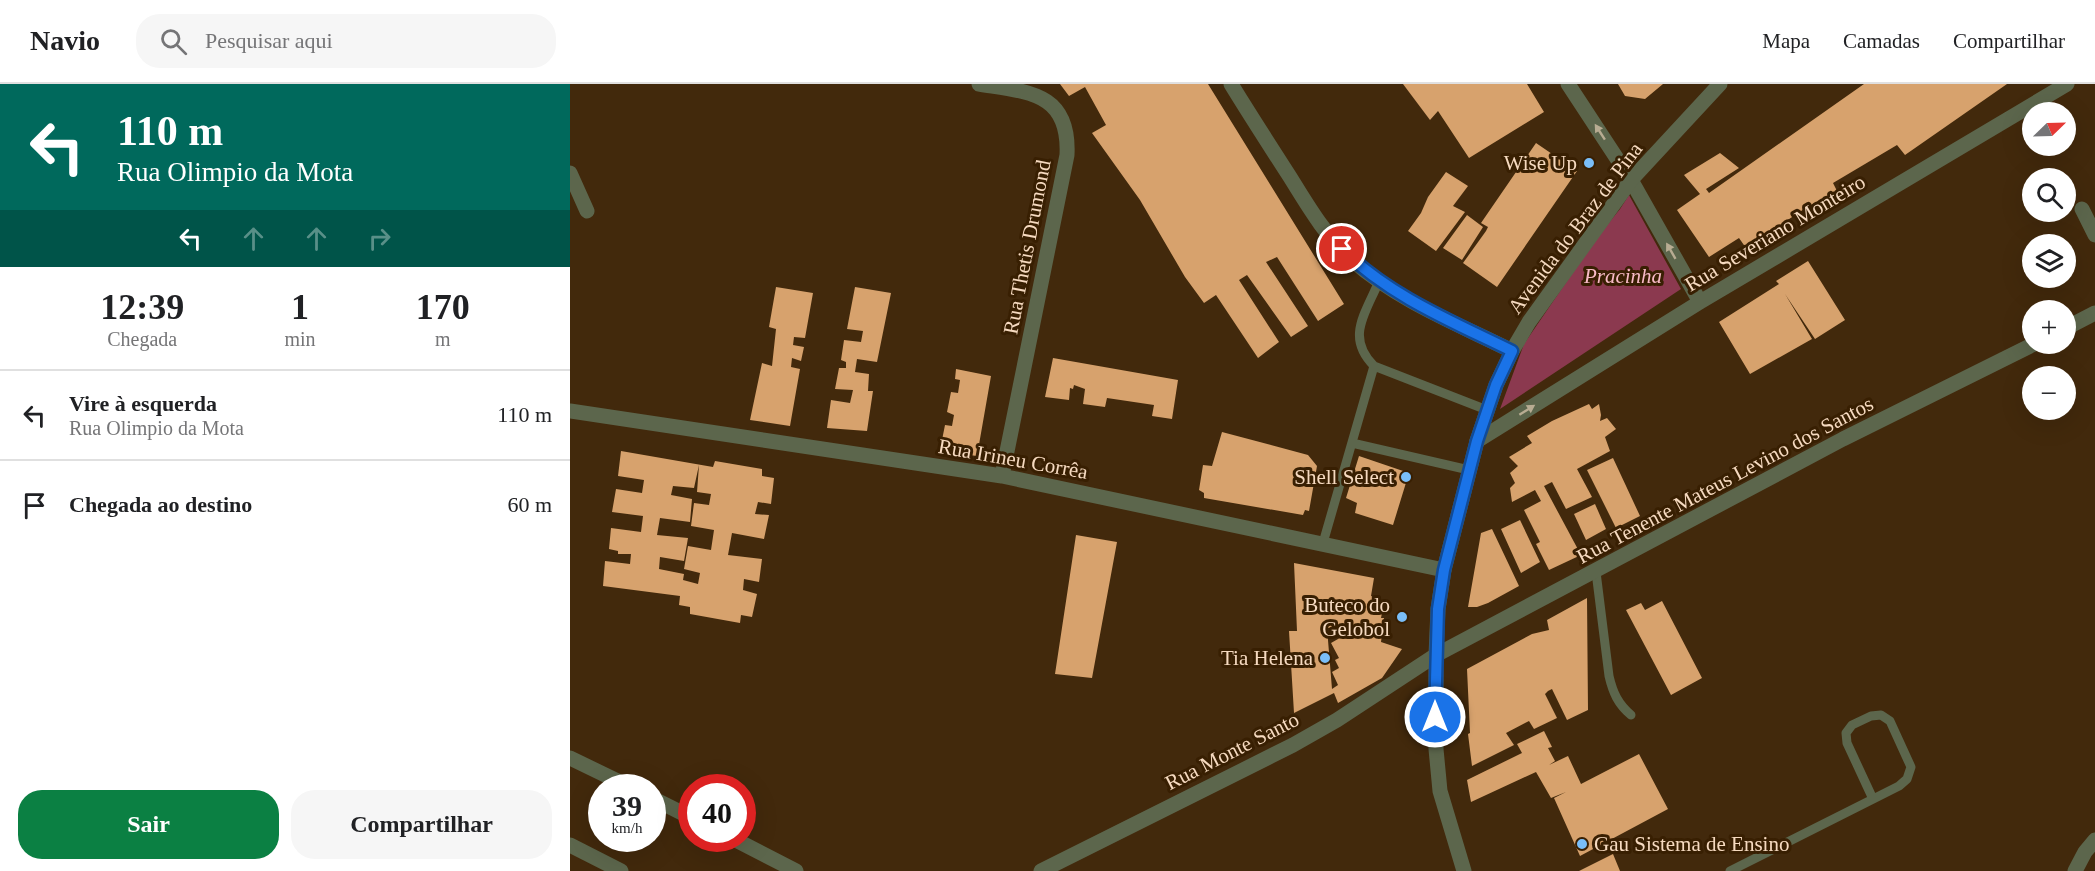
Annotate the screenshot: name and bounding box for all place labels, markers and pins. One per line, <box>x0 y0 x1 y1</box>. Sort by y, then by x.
place label: Wise Up <box>1504 151 1577 175</box>
marker: Wise Up <box>1582 156 1596 170</box>
pin <box>1316 223 1367 274</box>
place label: Shell Select <box>1294 465 1394 489</box>
marker: Shell Select <box>1399 470 1413 484</box>
place label: Buteco do Gelobol <box>1304 593 1390 641</box>
marker: Buteco do Gelobol <box>1395 610 1409 624</box>
place label: Tia Helena <box>1221 646 1314 670</box>
marker: Tia Helena <box>1318 651 1332 665</box>
place label: Gau Sistema de Ensino <box>1594 832 1789 856</box>
marker: Gau Sistema de Ensino <box>1575 837 1589 851</box>

